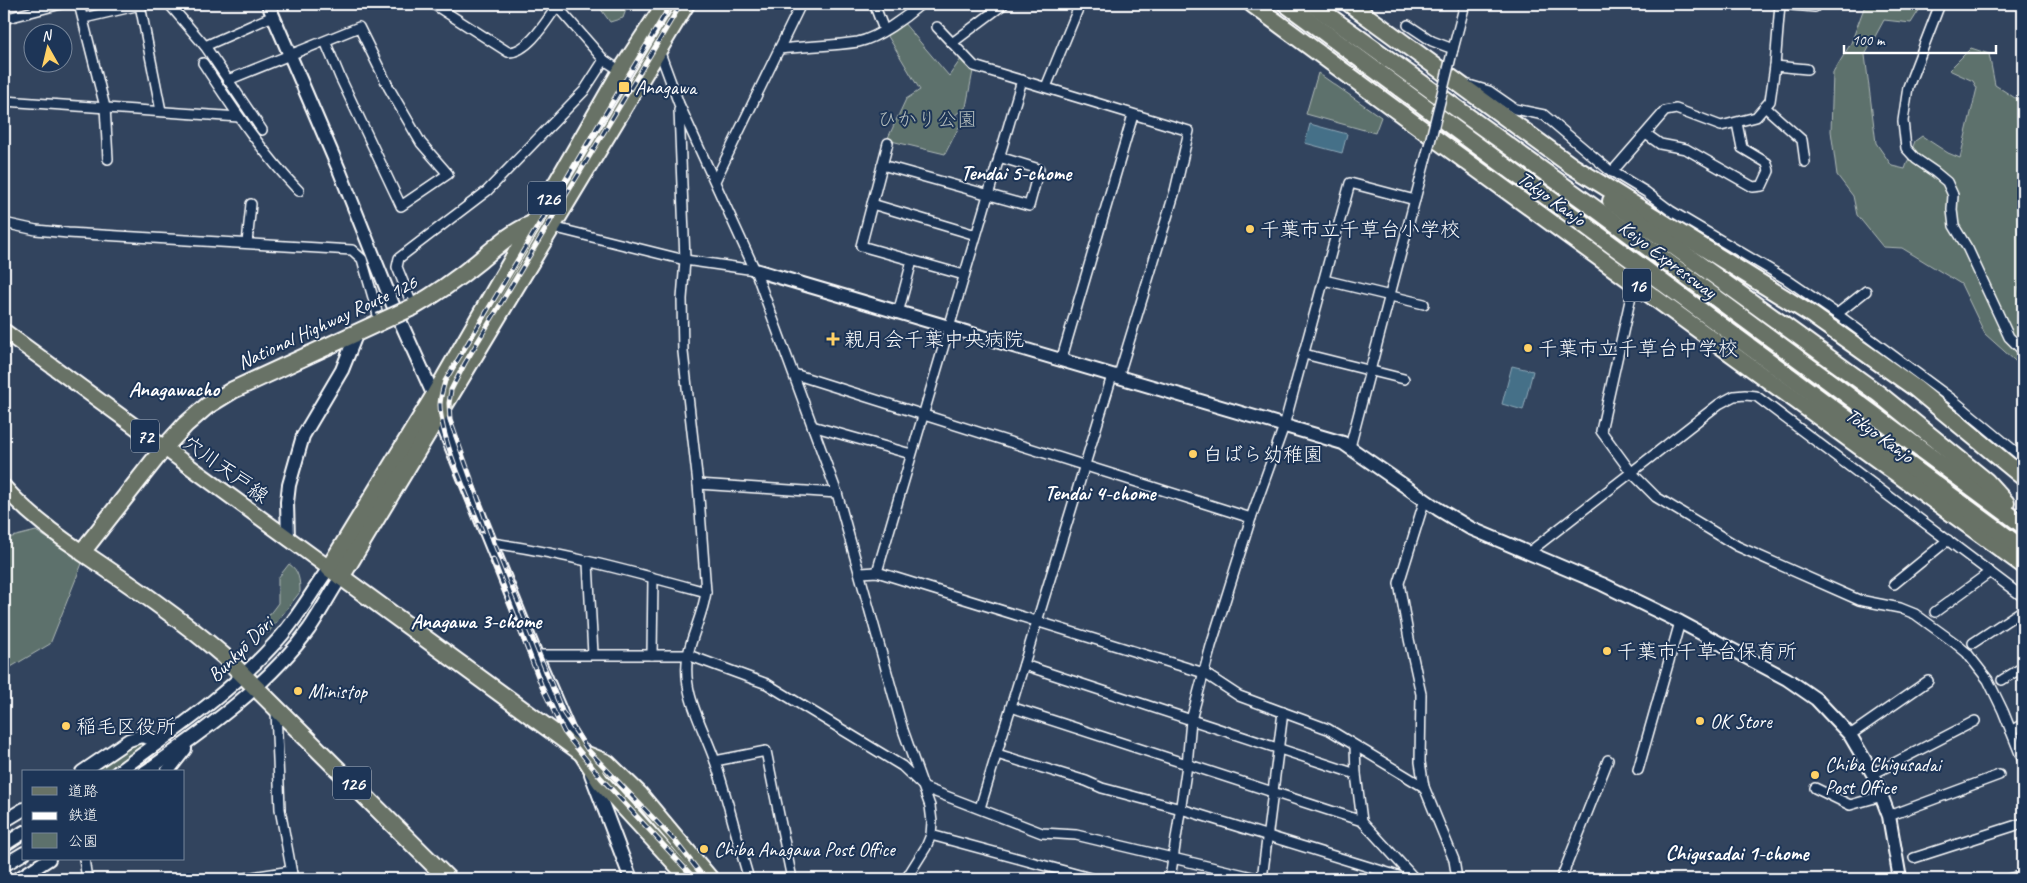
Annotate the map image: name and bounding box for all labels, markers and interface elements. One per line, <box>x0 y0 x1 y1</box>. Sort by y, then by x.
north arrow <box>22 22 72 72</box>
scale bar <box>1844 22 1997 54</box>
text: N <box>41 26 54 45</box>
text: 100 m <box>1852 31 1886 50</box>
place label: Anagawa <box>635 75 698 100</box>
marker: Anagawa <box>617 80 631 94</box>
park label: ひかり公園 <box>877 107 977 132</box>
district label: Tendai 5-chome <box>961 160 1073 186</box>
street label: Tokyo Kanjo <box>1513 165 1591 232</box>
road number: 126 <box>528 182 566 214</box>
street label: Keiyo Expressway <box>1614 215 1722 305</box>
place label: 千葉市立千草台小学校 <box>1260 217 1460 242</box>
marker: 千葉市立千草台小学校 <box>1244 223 1256 235</box>
road number: 16 <box>1623 268 1651 302</box>
street label: National Highway Route 126 <box>233 269 422 375</box>
place label: 親月会千葉中央病院 <box>844 327 1024 352</box>
marker: 親月会千葉中央病院 <box>826 332 840 346</box>
place label: 千葉市立千草台中学校 <box>1538 336 1738 361</box>
marker: 千葉市立千草台中学校 <box>1522 342 1534 354</box>
district label: Anagawacho <box>129 376 221 402</box>
street label: Tokyo Kanjo <box>1841 402 1919 469</box>
road number: 72 <box>131 420 159 452</box>
street label: 穴川天戸線 <box>178 430 274 509</box>
place label: 白ばら幼稚園 <box>1203 442 1323 467</box>
marker: 白ばら幼稚園 <box>1187 448 1199 460</box>
district label: Tendai 4-chome <box>1045 480 1157 506</box>
district label: Anagawa 3-chome <box>411 608 543 634</box>
street label: Bunkyō Dōri <box>202 610 280 687</box>
place label: 千葉市千草台保育所 <box>1617 639 1797 664</box>
marker: 千葉市千草台保育所 <box>1601 645 1613 657</box>
place label: Ministop <box>308 679 369 704</box>
marker: Ministop <box>292 685 304 697</box>
place label: OK Store <box>1710 709 1773 734</box>
place label: 稲毛区役所 <box>76 714 176 739</box>
marker: OK Store <box>1694 715 1706 727</box>
marker: 稲毛区役所 <box>60 720 72 732</box>
place label: Chiba Chigusadai Post Office <box>1825 752 1943 800</box>
road number: 126 <box>333 766 371 800</box>
marker: Chiba Chigusadai Post Office <box>1809 769 1821 781</box>
legend <box>22 770 185 860</box>
text: 道路 <box>68 782 98 801</box>
text: 鉄道 <box>68 806 98 825</box>
text: 公園 <box>68 832 98 851</box>
place label: Chiba Anagawa Post Office <box>714 837 896 862</box>
district label: Chigusadai 1-chome <box>1666 840 1810 866</box>
marker: Chiba Anagawa Post Office <box>698 843 710 855</box>

